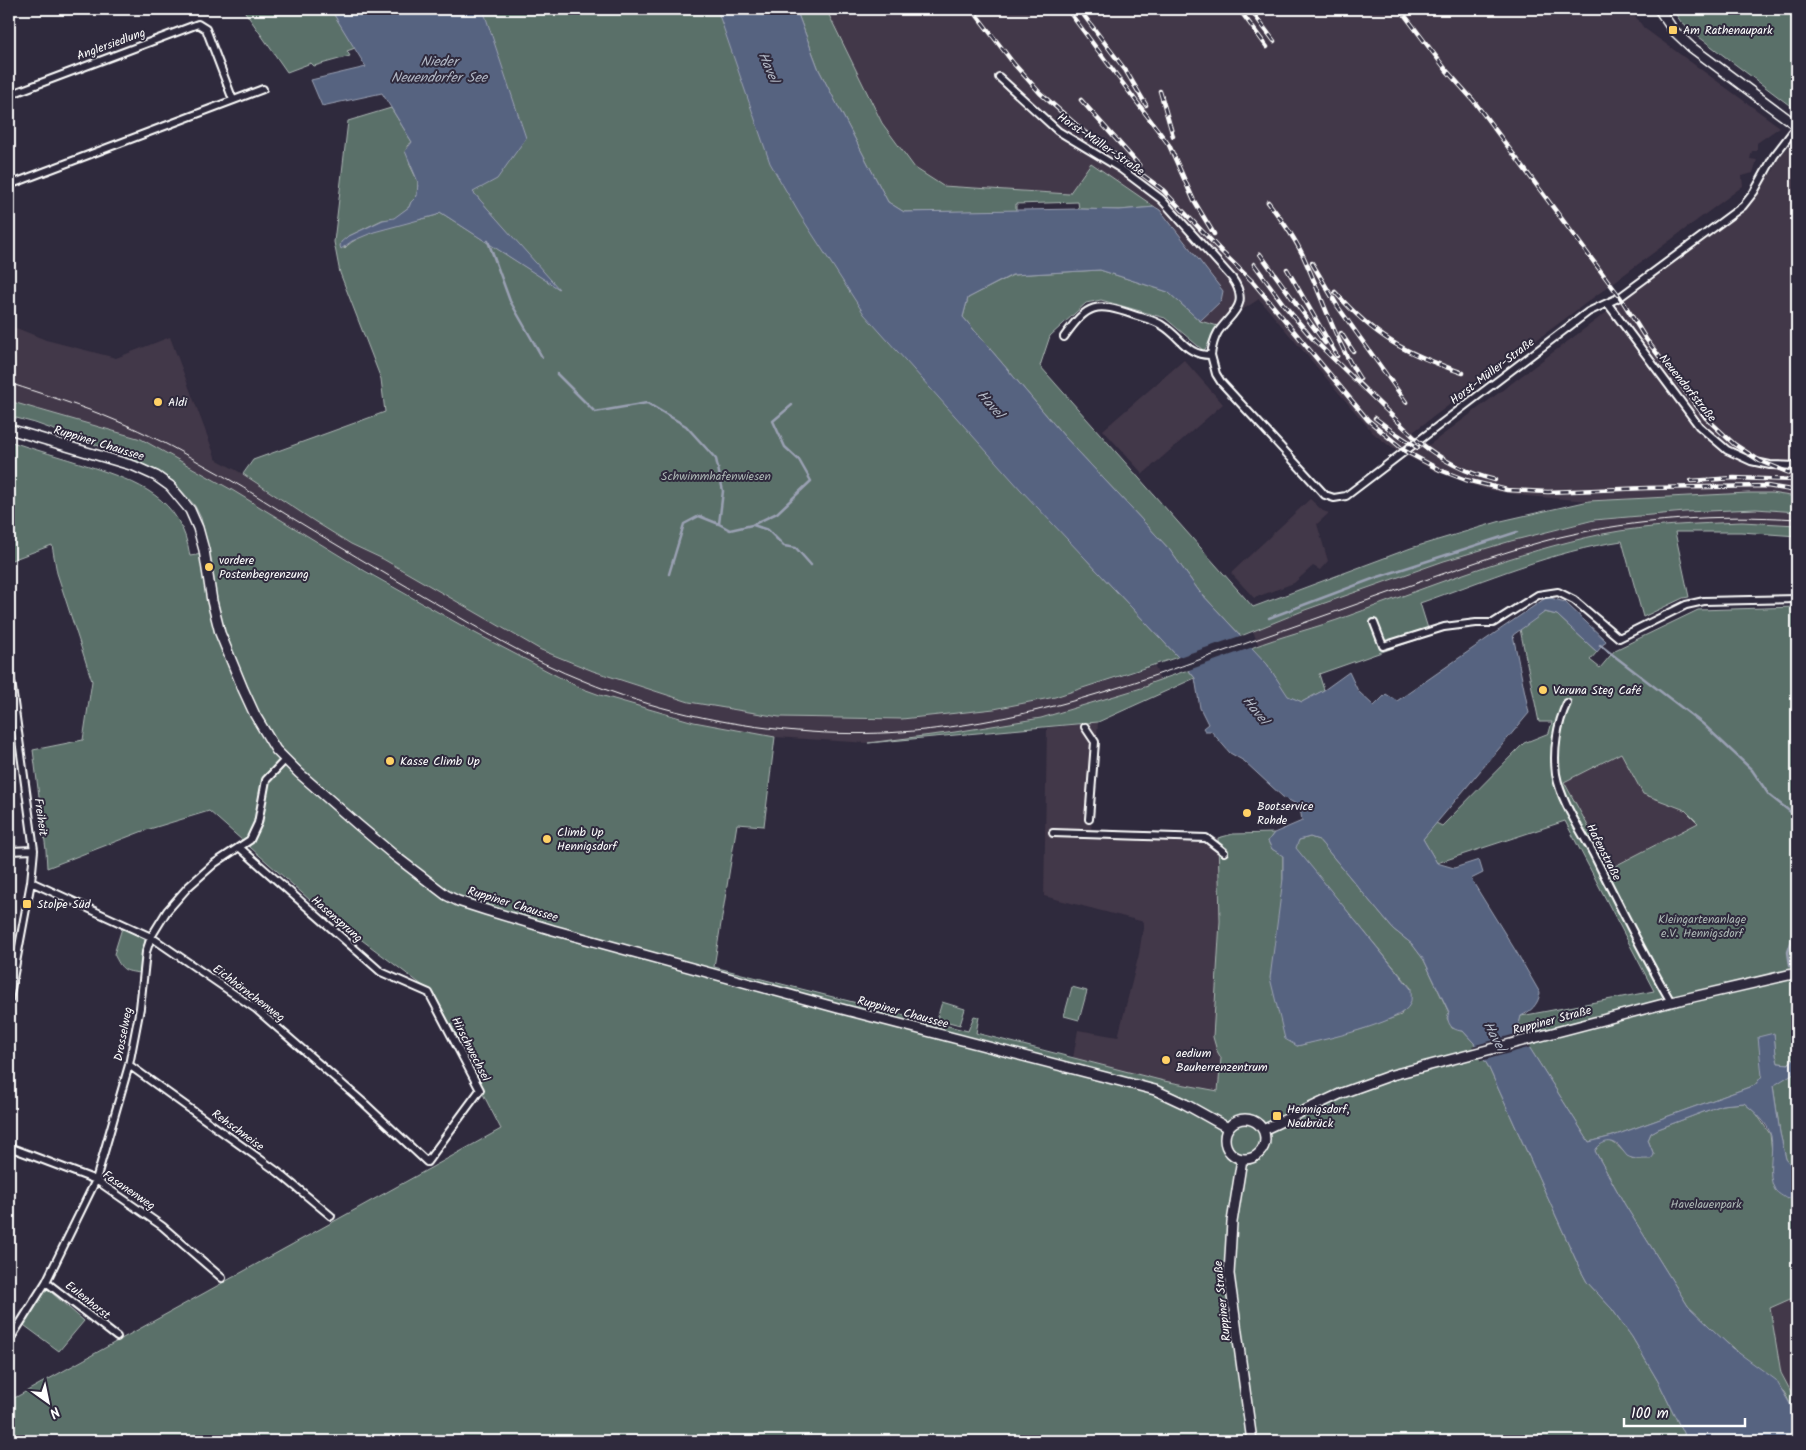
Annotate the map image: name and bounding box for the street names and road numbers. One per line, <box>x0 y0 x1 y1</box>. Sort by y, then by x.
street label: Anglersiedlung <box>74 23 148 66</box>
street label: Horst-Müller-Straße <box>1053 108 1149 181</box>
street label: Horst-Müller-Straße <box>1446 333 1539 410</box>
street label: Neuendorfstraße <box>1654 350 1721 427</box>
street label: Ruppiner Chaussee <box>51 421 147 466</box>
street label: Freiheit <box>28 797 53 837</box>
street label: Hafenstraße <box>1581 820 1626 885</box>
street label: Ruppiner Chaussee <box>465 882 561 927</box>
street label: Hasensprung <box>307 891 367 947</box>
street label: Eichhörnchenweg <box>208 960 289 1027</box>
street label: Ruppiner Chaussee <box>855 991 951 1034</box>
street label: Ruppiner Straße <box>1511 1001 1594 1040</box>
street label: Drosselweg <box>109 1005 138 1063</box>
street label: Hirschwechsel <box>446 1014 495 1085</box>
street label: Rehschneise <box>207 1105 268 1156</box>
street label: Fasanenweg <box>99 1166 159 1215</box>
street label: Ruppiner Straße <box>1209 1259 1236 1342</box>
street label: Eulenhorst <box>61 1277 115 1324</box>

